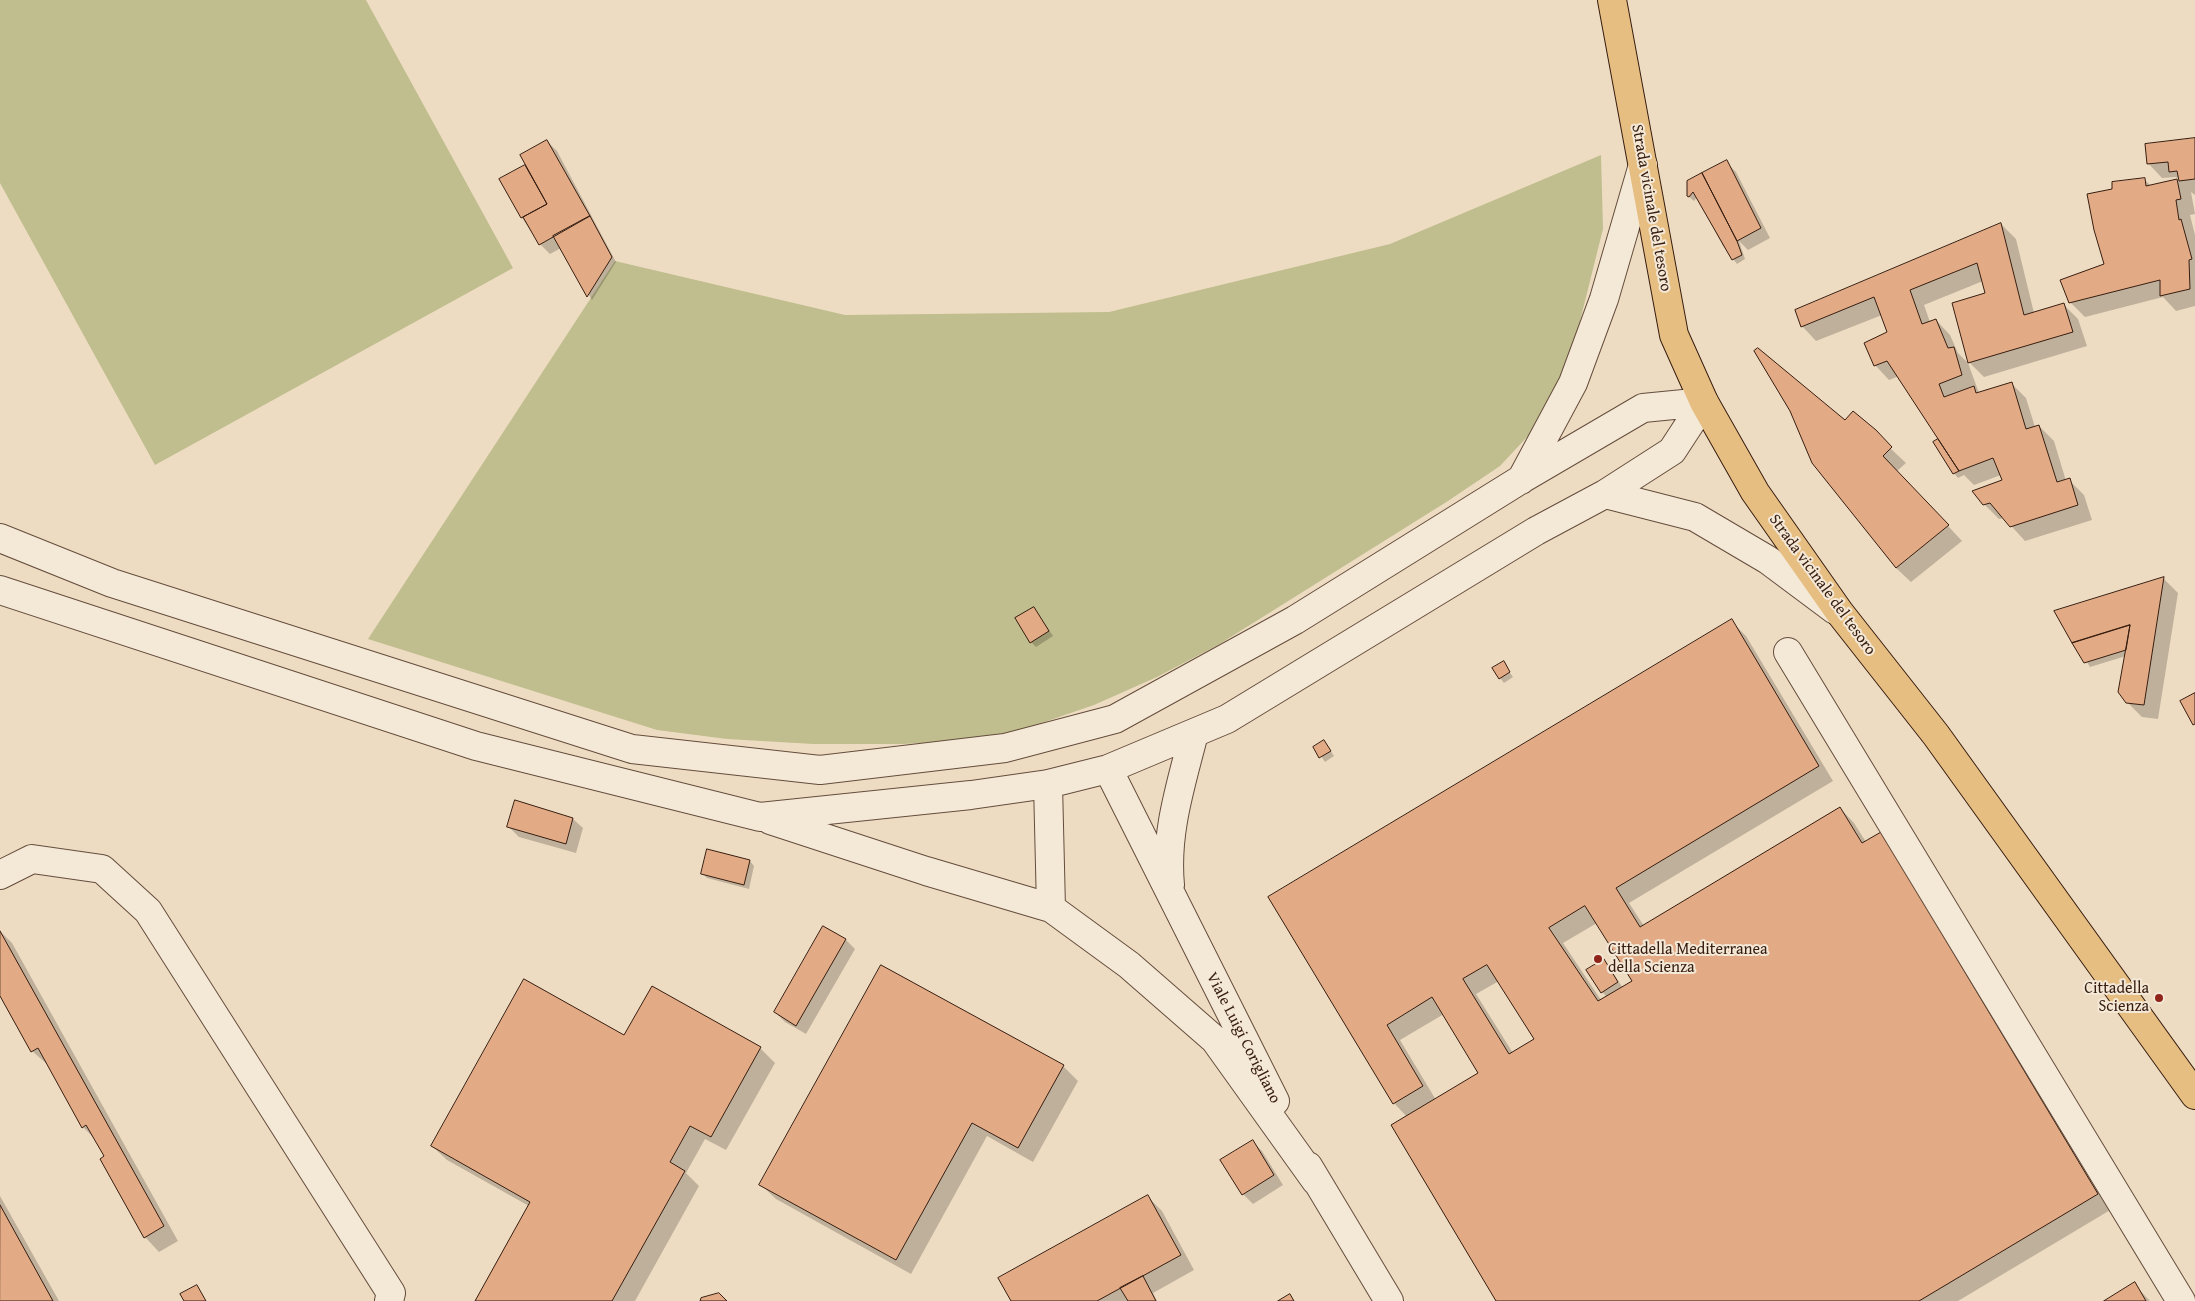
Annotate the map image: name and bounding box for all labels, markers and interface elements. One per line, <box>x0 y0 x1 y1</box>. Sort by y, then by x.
street label: Strada vicinale del tesoro <box>1627 123 1675 293</box>
street label: Strada vicinale del tesoro <box>1764 511 1880 659</box>
place label: Cittadella Mediterranea della Scienza <box>1608 940 1768 978</box>
marker: Cittadella Mediterranea della Scienza <box>1592 953 1604 965</box>
street label: Viale Luigi Corigliano <box>1202 969 1284 1107</box>
place label: Cittadella Scienza <box>2084 979 2149 1017</box>
marker: Cittadella Scienza <box>2153 992 2165 1004</box>

